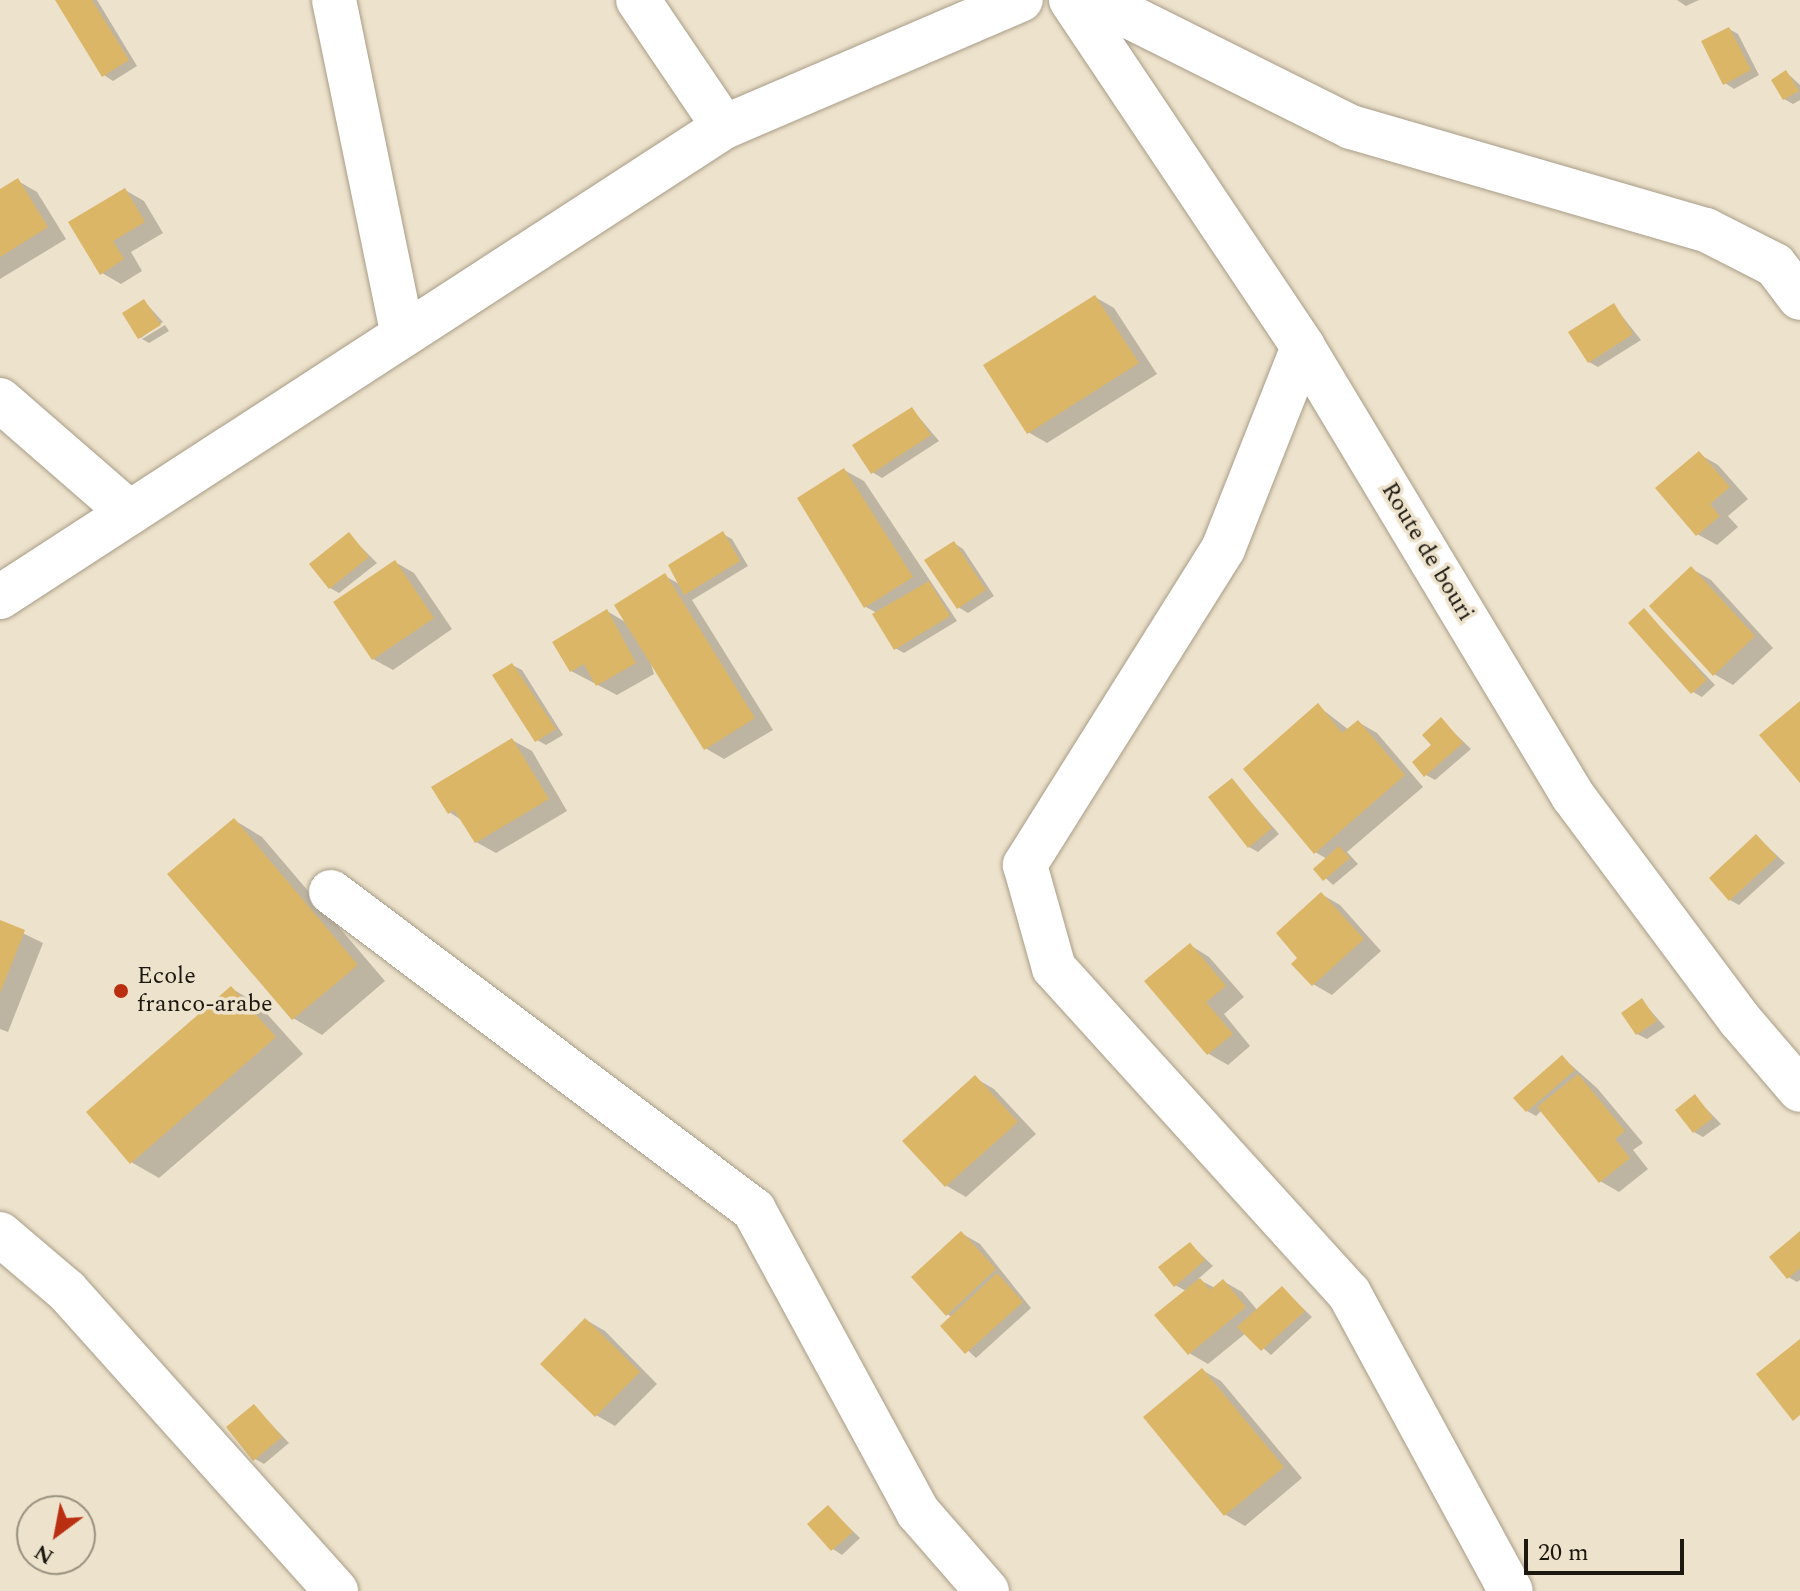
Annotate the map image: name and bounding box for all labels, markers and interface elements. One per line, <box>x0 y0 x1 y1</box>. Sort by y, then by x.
street label: Route de bouri <box>1374 478 1480 626</box>
place label: Ecole franco-arabe <box>137 963 273 1019</box>
marker: Ecole franco-arabe <box>112 982 130 1000</box>
north arrow <box>16 1495 96 1575</box>
scale bar <box>1528 1523 1688 1573</box>
text: N <box>28 1535 60 1573</box>
text: 20 m <box>1538 1535 1589 1571</box>

